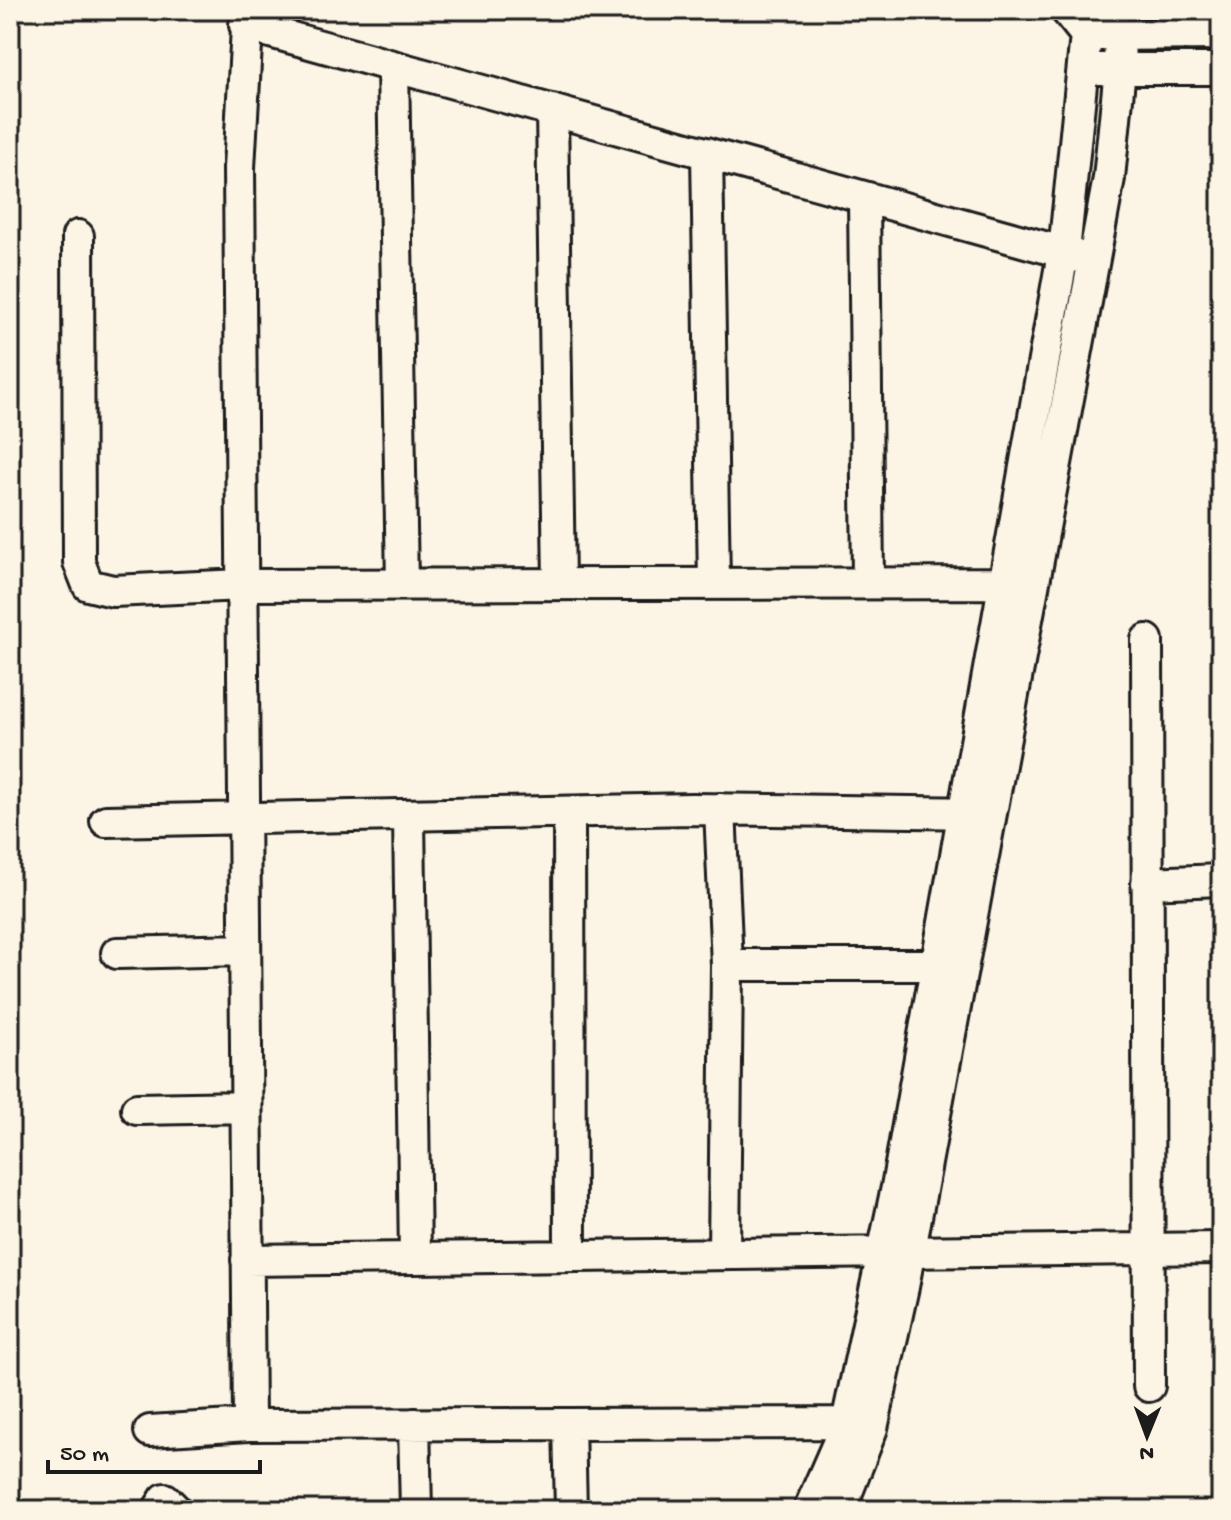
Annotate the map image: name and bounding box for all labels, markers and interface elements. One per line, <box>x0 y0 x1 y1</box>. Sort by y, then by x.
north arrow <box>1107 1396 1187 1476</box>
scale bar <box>48 1424 260 1474</box>
text: N <box>1139 1439 1154 1465</box>
text: 50 m <box>60 1441 109 1470</box>

